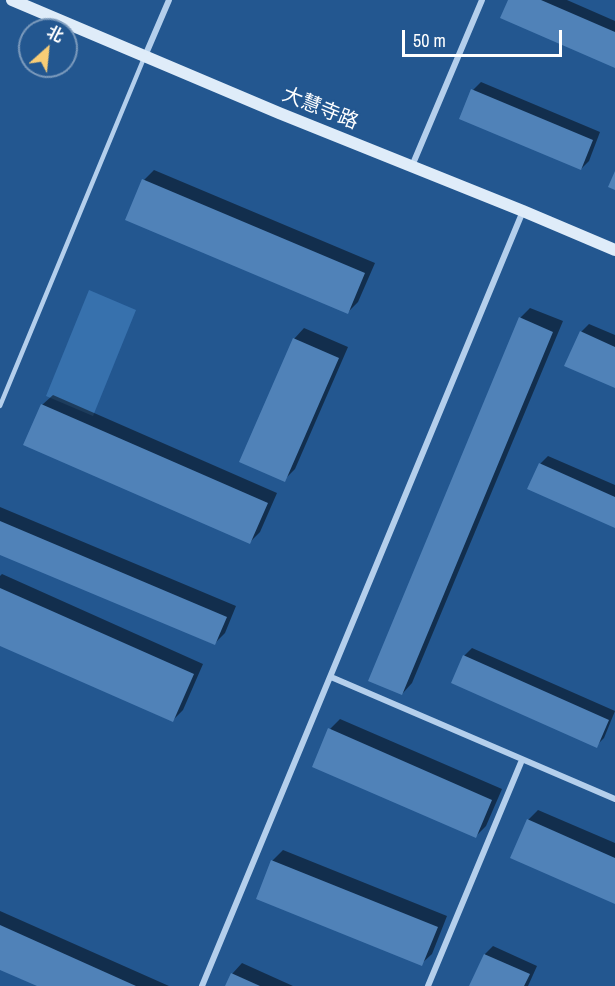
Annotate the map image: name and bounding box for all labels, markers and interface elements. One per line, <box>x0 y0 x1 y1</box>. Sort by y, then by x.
north arrow <box>18 18 78 78</box>
scale bar <box>405 18 566 56</box>
text: 北 <box>43 20 67 47</box>
text: 50 m <box>413 28 446 53</box>
street label: 大慧寺路 <box>278 83 362 135</box>

